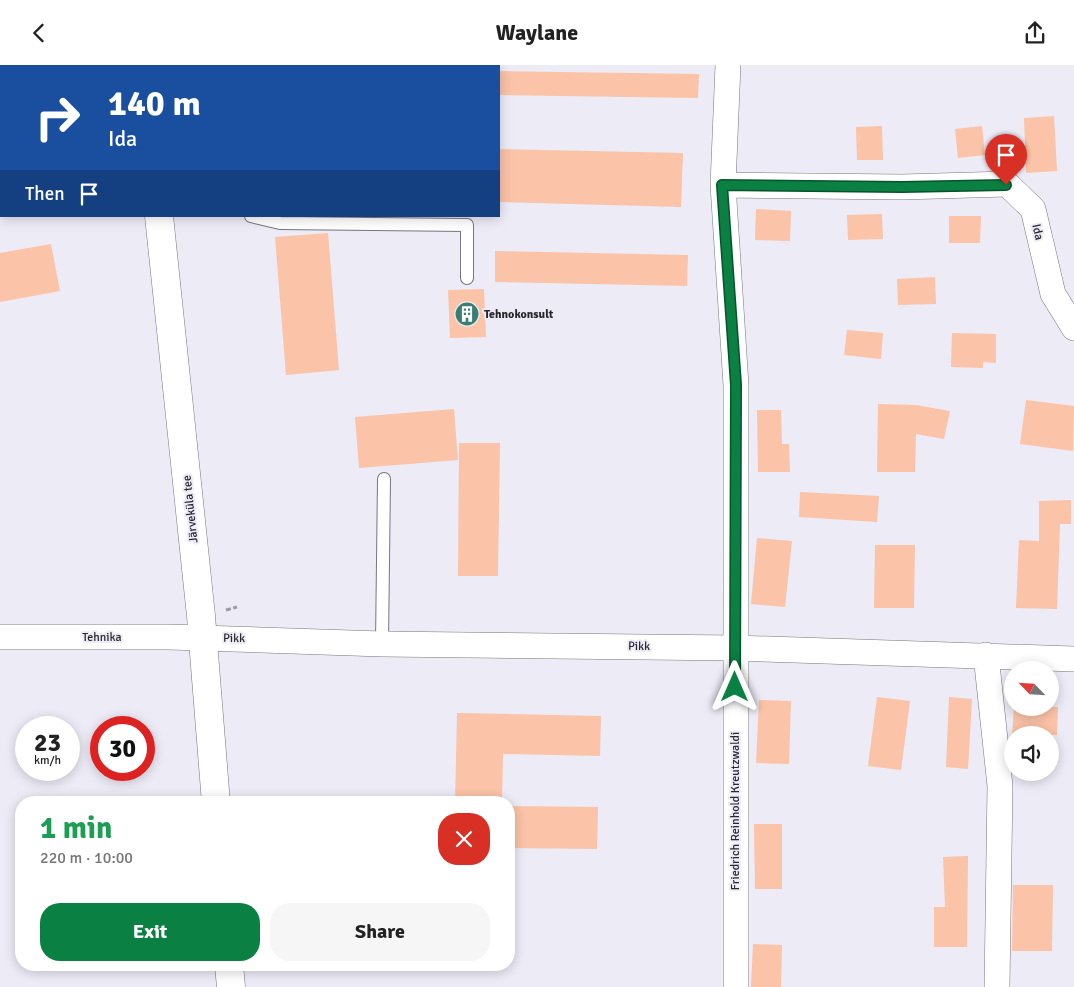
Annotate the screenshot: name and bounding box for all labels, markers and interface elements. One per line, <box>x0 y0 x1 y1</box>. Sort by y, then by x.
icon: back <box>25 19 53 47</box>
text: Waylane <box>496 19 578 46</box>
icon: share <box>1021 19 1049 47</box>
text: 140 m <box>108 82 201 125</box>
icon: right <box>25 85 90 150</box>
text: Ida <box>108 125 137 152</box>
pin <box>985 134 1027 185</box>
icon: arrive <box>992 141 1020 169</box>
icon: arrive <box>75 180 103 208</box>
text: Then <box>25 182 65 206</box>
street label: Ida <box>1028 223 1047 242</box>
building icon: Tehnokonsult <box>454 301 480 327</box>
place label: Tehnokonsult <box>484 307 554 322</box>
street label: Järveküla tee <box>179 474 202 544</box>
street label: Tehnika <box>82 630 122 645</box>
street label: Pikk <box>223 631 245 646</box>
street label: Pikk <box>628 639 650 654</box>
position arrow <box>708 660 760 712</box>
north arrow <box>1004 661 1059 716</box>
map controls <box>1004 661 1059 781</box>
speed limit sign: 30 <box>90 716 155 781</box>
button: sound <box>1004 726 1059 781</box>
text: 23 <box>34 727 61 758</box>
street label: Friedrich Reinhold Kreutzwaldi <box>728 732 743 890</box>
text: km/h <box>34 753 61 768</box>
text: 1 min <box>40 810 112 847</box>
button: close <box>438 813 490 865</box>
text: 220 m · 10:00 <box>40 848 133 868</box>
button: Exit <box>40 903 260 961</box>
button: Share <box>270 903 490 961</box>

